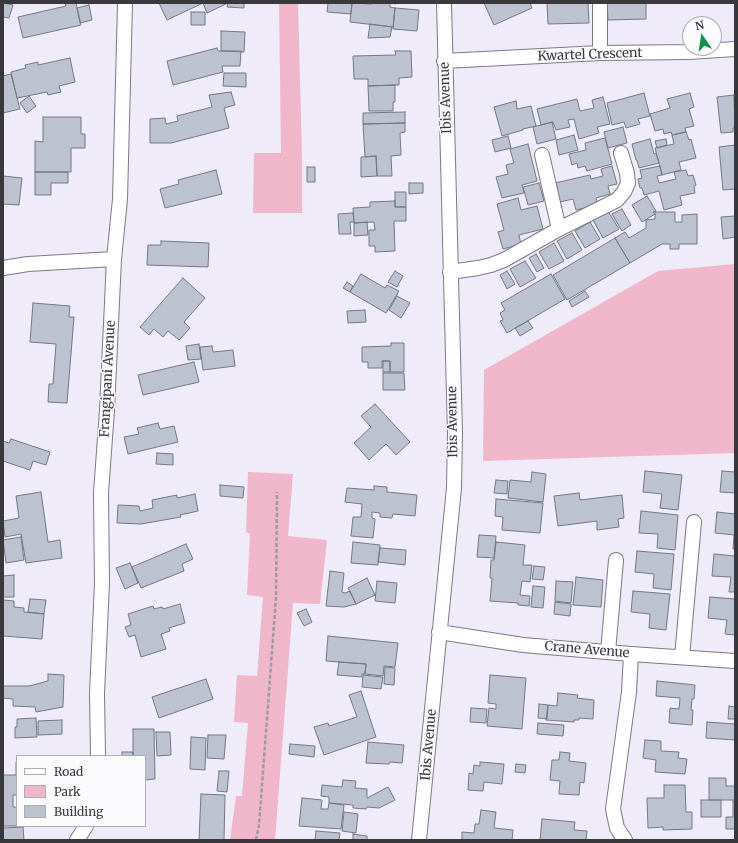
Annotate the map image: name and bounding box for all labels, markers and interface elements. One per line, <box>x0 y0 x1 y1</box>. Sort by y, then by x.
north arrow <box>682 16 722 56</box>
text: N <box>694 17 705 33</box>
street label: Kwartel Crescent <box>537 45 643 65</box>
street label: Ibis Avenue <box>437 62 455 134</box>
street label: Frangipani Avenue <box>97 320 119 438</box>
street label: Ibis Avenue <box>445 386 461 458</box>
street label: Crane Avenue <box>544 639 630 661</box>
street label: Ibis Avenue <box>418 709 440 781</box>
legend <box>16 755 146 827</box>
text: Road <box>54 764 83 779</box>
text: Park <box>54 784 81 799</box>
text: Building <box>54 804 103 819</box>

